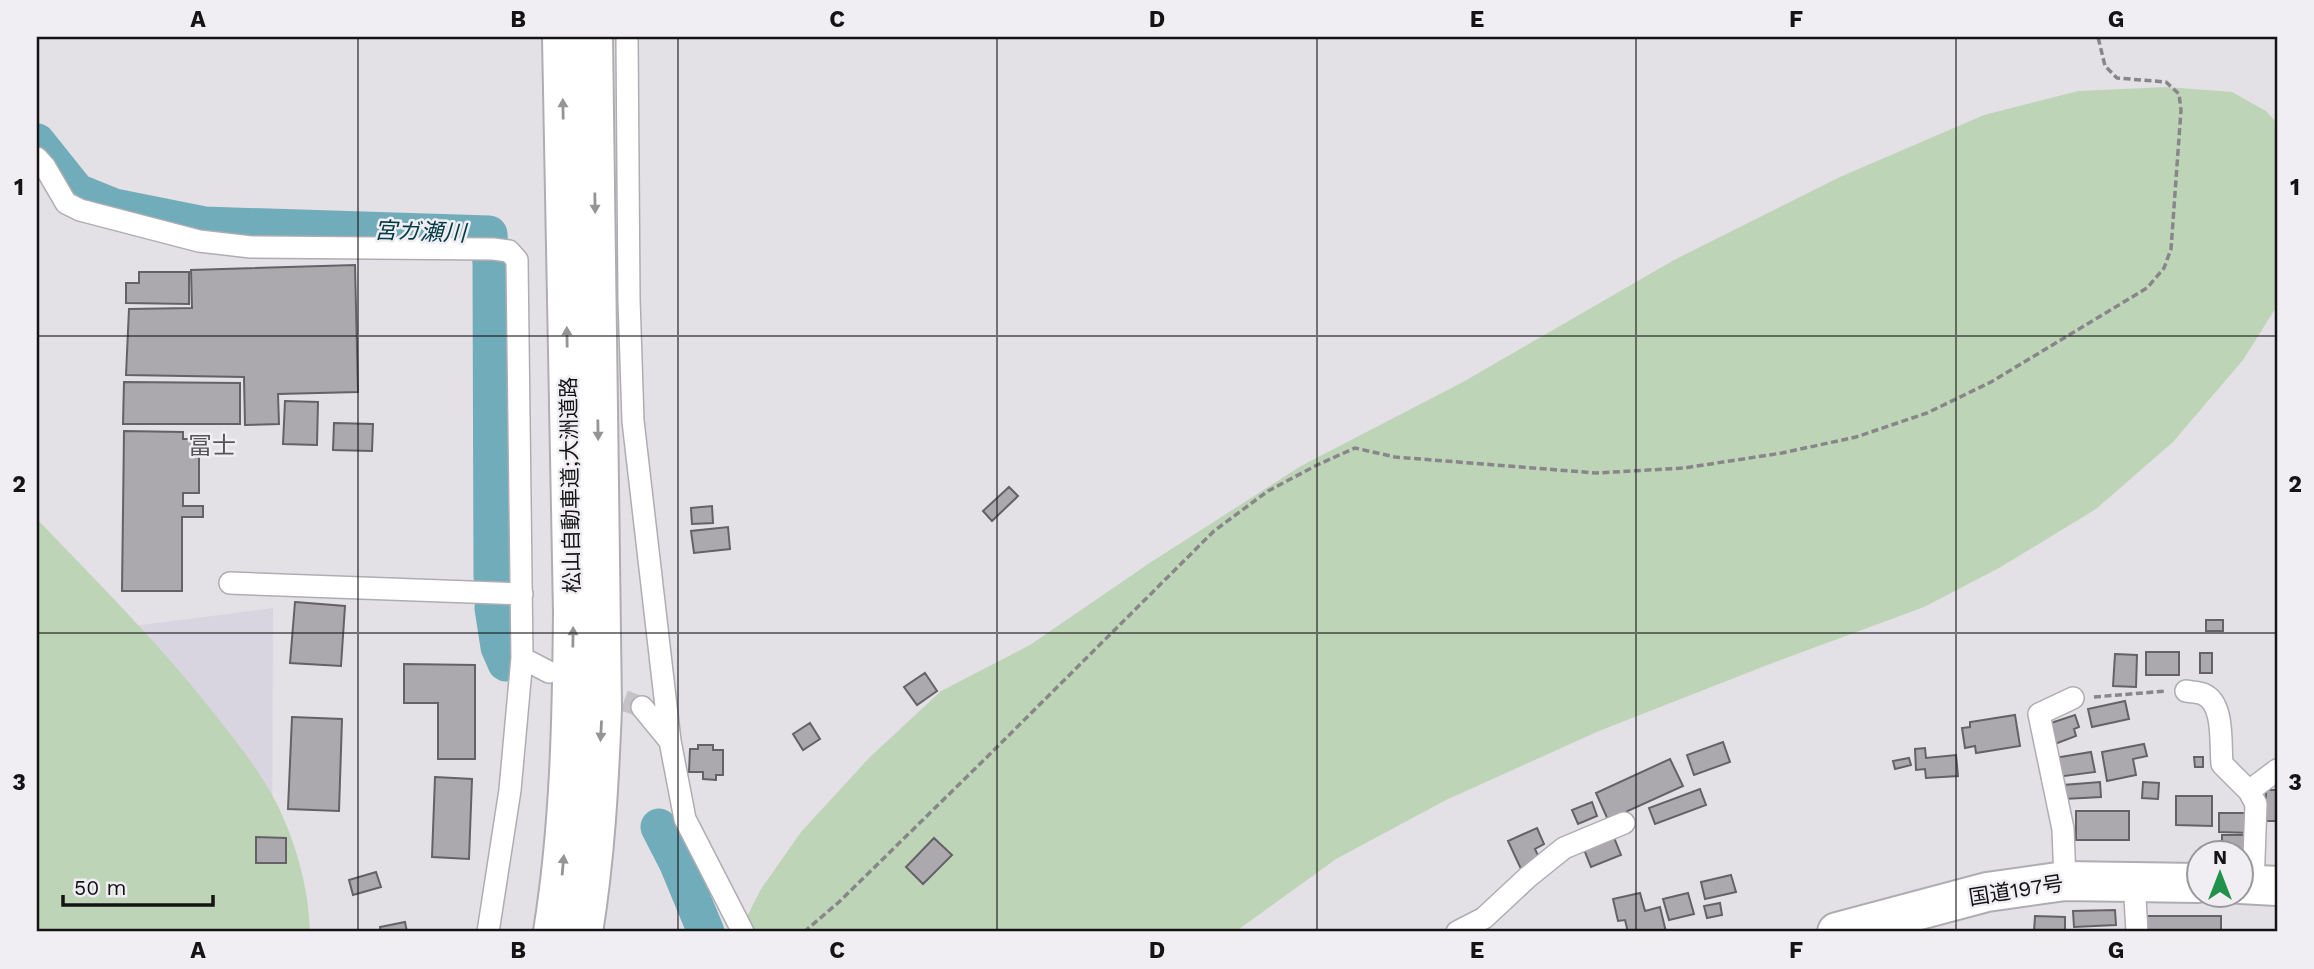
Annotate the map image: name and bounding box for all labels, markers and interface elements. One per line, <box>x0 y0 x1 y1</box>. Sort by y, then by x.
text: A <box>190 6 206 33</box>
text: B <box>510 6 526 33</box>
text: C <box>829 6 845 33</box>
text: D <box>1149 6 1165 33</box>
text: E <box>1470 6 1484 33</box>
text: F <box>1789 6 1803 33</box>
text: G <box>2108 6 2124 33</box>
one-way arrow <box>557 98 569 120</box>
text: 1 <box>14 174 24 201</box>
text: 1 <box>2290 174 2300 201</box>
one-way arrow <box>589 192 601 214</box>
water label: 宮ガ瀬川 <box>374 217 469 247</box>
one-way arrow <box>562 325 573 347</box>
street label: 松山自動車道;大洲道路 <box>556 377 584 593</box>
one-way arrow <box>592 420 604 442</box>
district label: 冨士 <box>188 432 236 460</box>
text: 2 <box>12 471 26 498</box>
text: 2 <box>2288 471 2302 498</box>
one-way arrow <box>567 626 578 648</box>
one-way arrow <box>596 721 607 743</box>
text: 3 <box>12 769 26 796</box>
text: 3 <box>2288 769 2302 796</box>
north arrow <box>2184 839 2254 909</box>
text: N <box>2213 846 2227 869</box>
one-way arrow <box>558 854 569 876</box>
scale bar <box>63 864 214 908</box>
street label: 国道197号 <box>1967 870 2065 910</box>
text: 50 m <box>74 875 126 900</box>
text: A <box>190 937 206 964</box>
text: B <box>510 937 526 964</box>
text: C <box>829 937 845 964</box>
text: D <box>1149 937 1165 964</box>
text: E <box>1470 937 1484 964</box>
text: F <box>1789 937 1803 964</box>
text: G <box>2108 937 2124 964</box>

